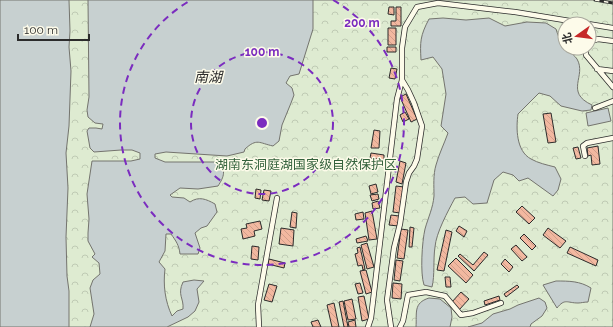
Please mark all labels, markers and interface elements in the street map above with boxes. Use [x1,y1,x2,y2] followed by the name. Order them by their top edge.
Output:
[18,16,89,42] scale bar
[344,16,380,30] text: 200 m
[557,16,597,56] north arrow
[24,23,58,37] text: 100 m
[560,31,575,45] text: 北
[245,45,279,59] text: 100 m
[194,69,224,85] water label: 南湖
[255,116,269,130] centre of rings
[215,157,397,172] park label: 湖南东洞庭湖国家级自然保护区

